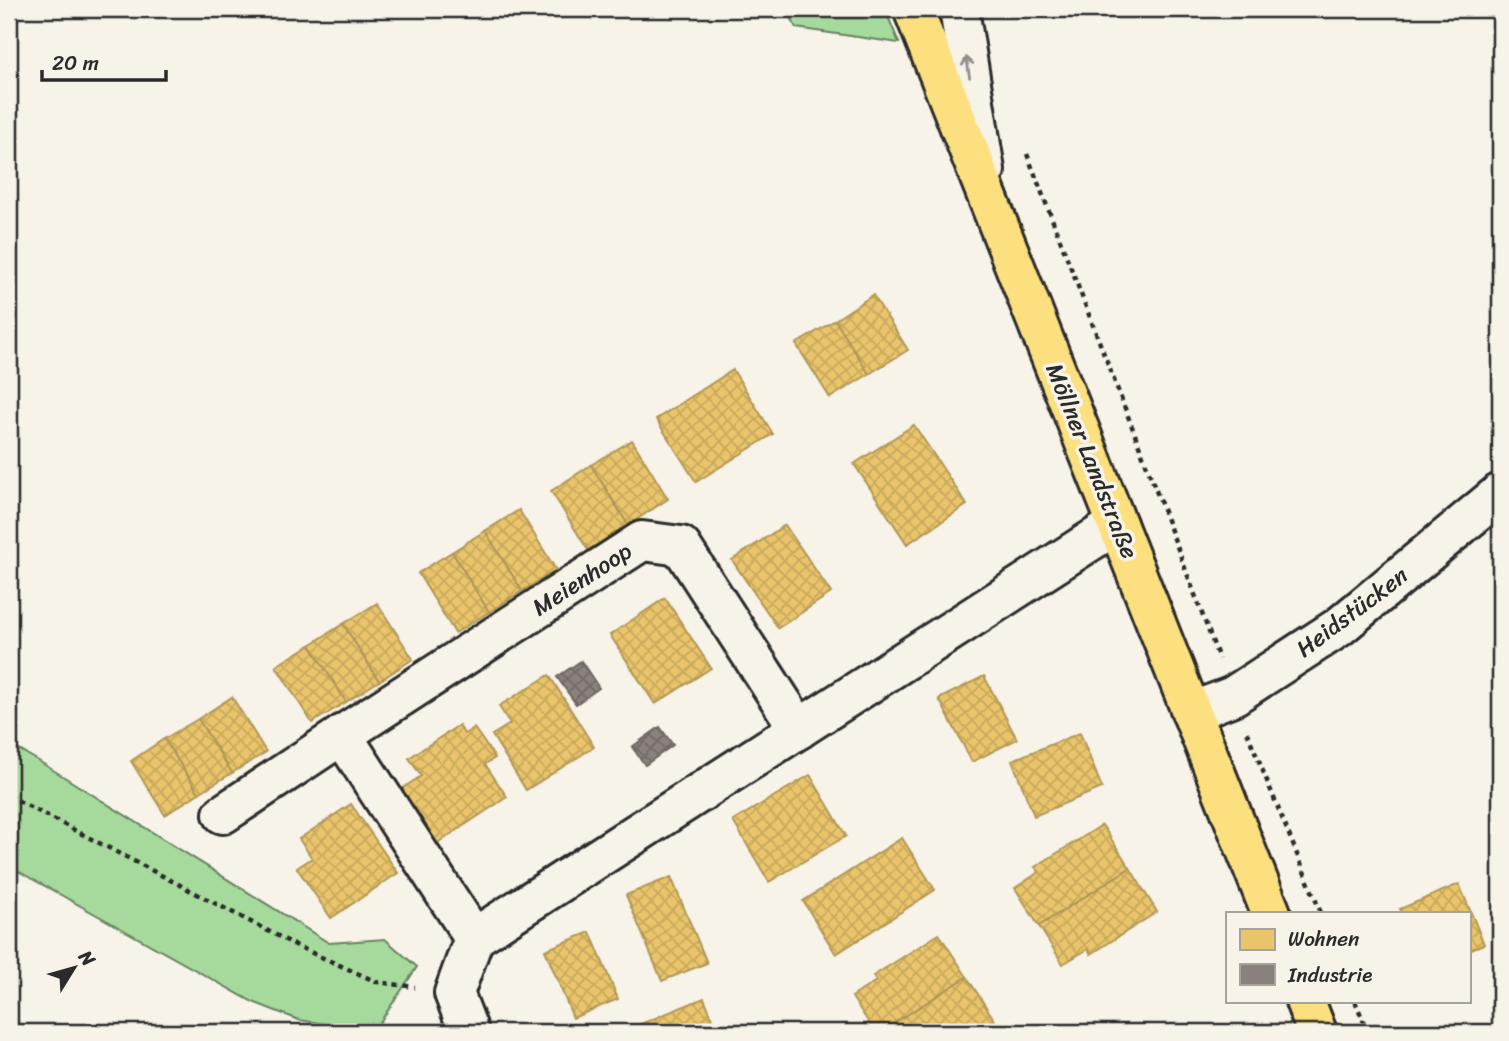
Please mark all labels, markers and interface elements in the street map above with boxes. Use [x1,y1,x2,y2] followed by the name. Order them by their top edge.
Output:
[42,38,166,82] scale bar
[52,44,99,82] text: 20 m
[961,56,974,79] one-way arrow
[1034,357,1150,565] street label: Möllner Landstraße
[523,531,641,627] street label: Meienhoop
[1287,555,1417,669] street label: Heidstücken
[1226,912,1470,1002] legend
[1288,920,1359,958] text: Wohnen
[38,932,108,1002] north arrow
[69,942,105,974] text: N
[1287,956,1372,994] text: Industrie

